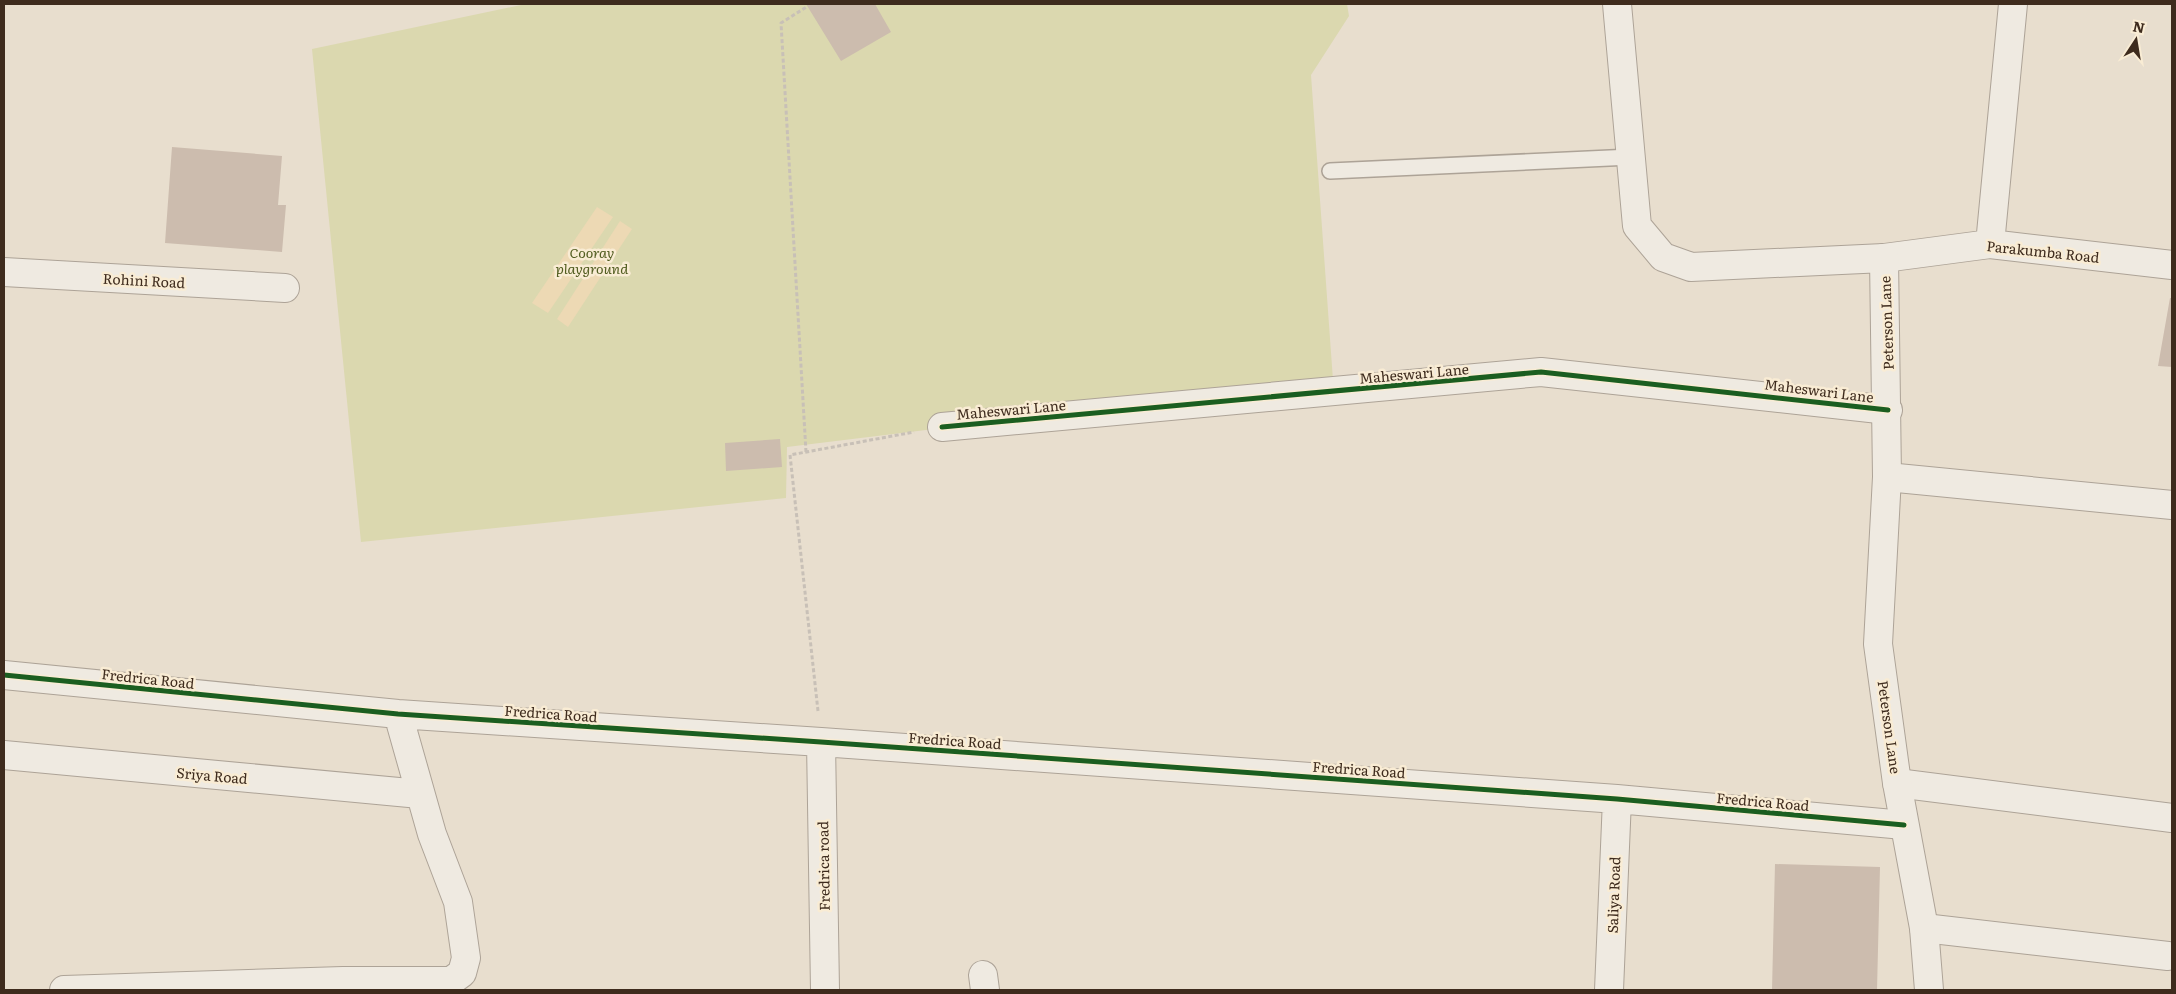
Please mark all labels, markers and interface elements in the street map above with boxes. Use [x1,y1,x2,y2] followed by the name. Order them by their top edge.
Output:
[2111,15,2161,65] north arrow
[2131,15,2147,37] text: N
[1986,235,2101,267] street label: Parakumba Road
[556,242,628,278] park label: Cooray playground
[102,268,186,292] street label: Rohini Road
[1874,276,1898,370] street label: Peterson Lane
[1358,358,1470,388] street label: Maheswari Lane
[1763,373,1875,407] street label: Maheswari Lane
[955,394,1067,424] street label: Maheswari Lane
[101,663,196,693] street label: Fredrica Road
[1874,679,1906,775] street label: Peterson Lane
[504,700,599,726] street label: Fredrica Road
[908,727,1003,753] street label: Fredrica Road
[1312,756,1407,782] street label: Fredrica Road
[176,762,249,788] street label: Sriya Road
[1716,787,1811,815] street label: Fredrica Road
[812,820,834,911] street label: Fredrica road
[1602,856,1624,934] street label: Saliya Road

